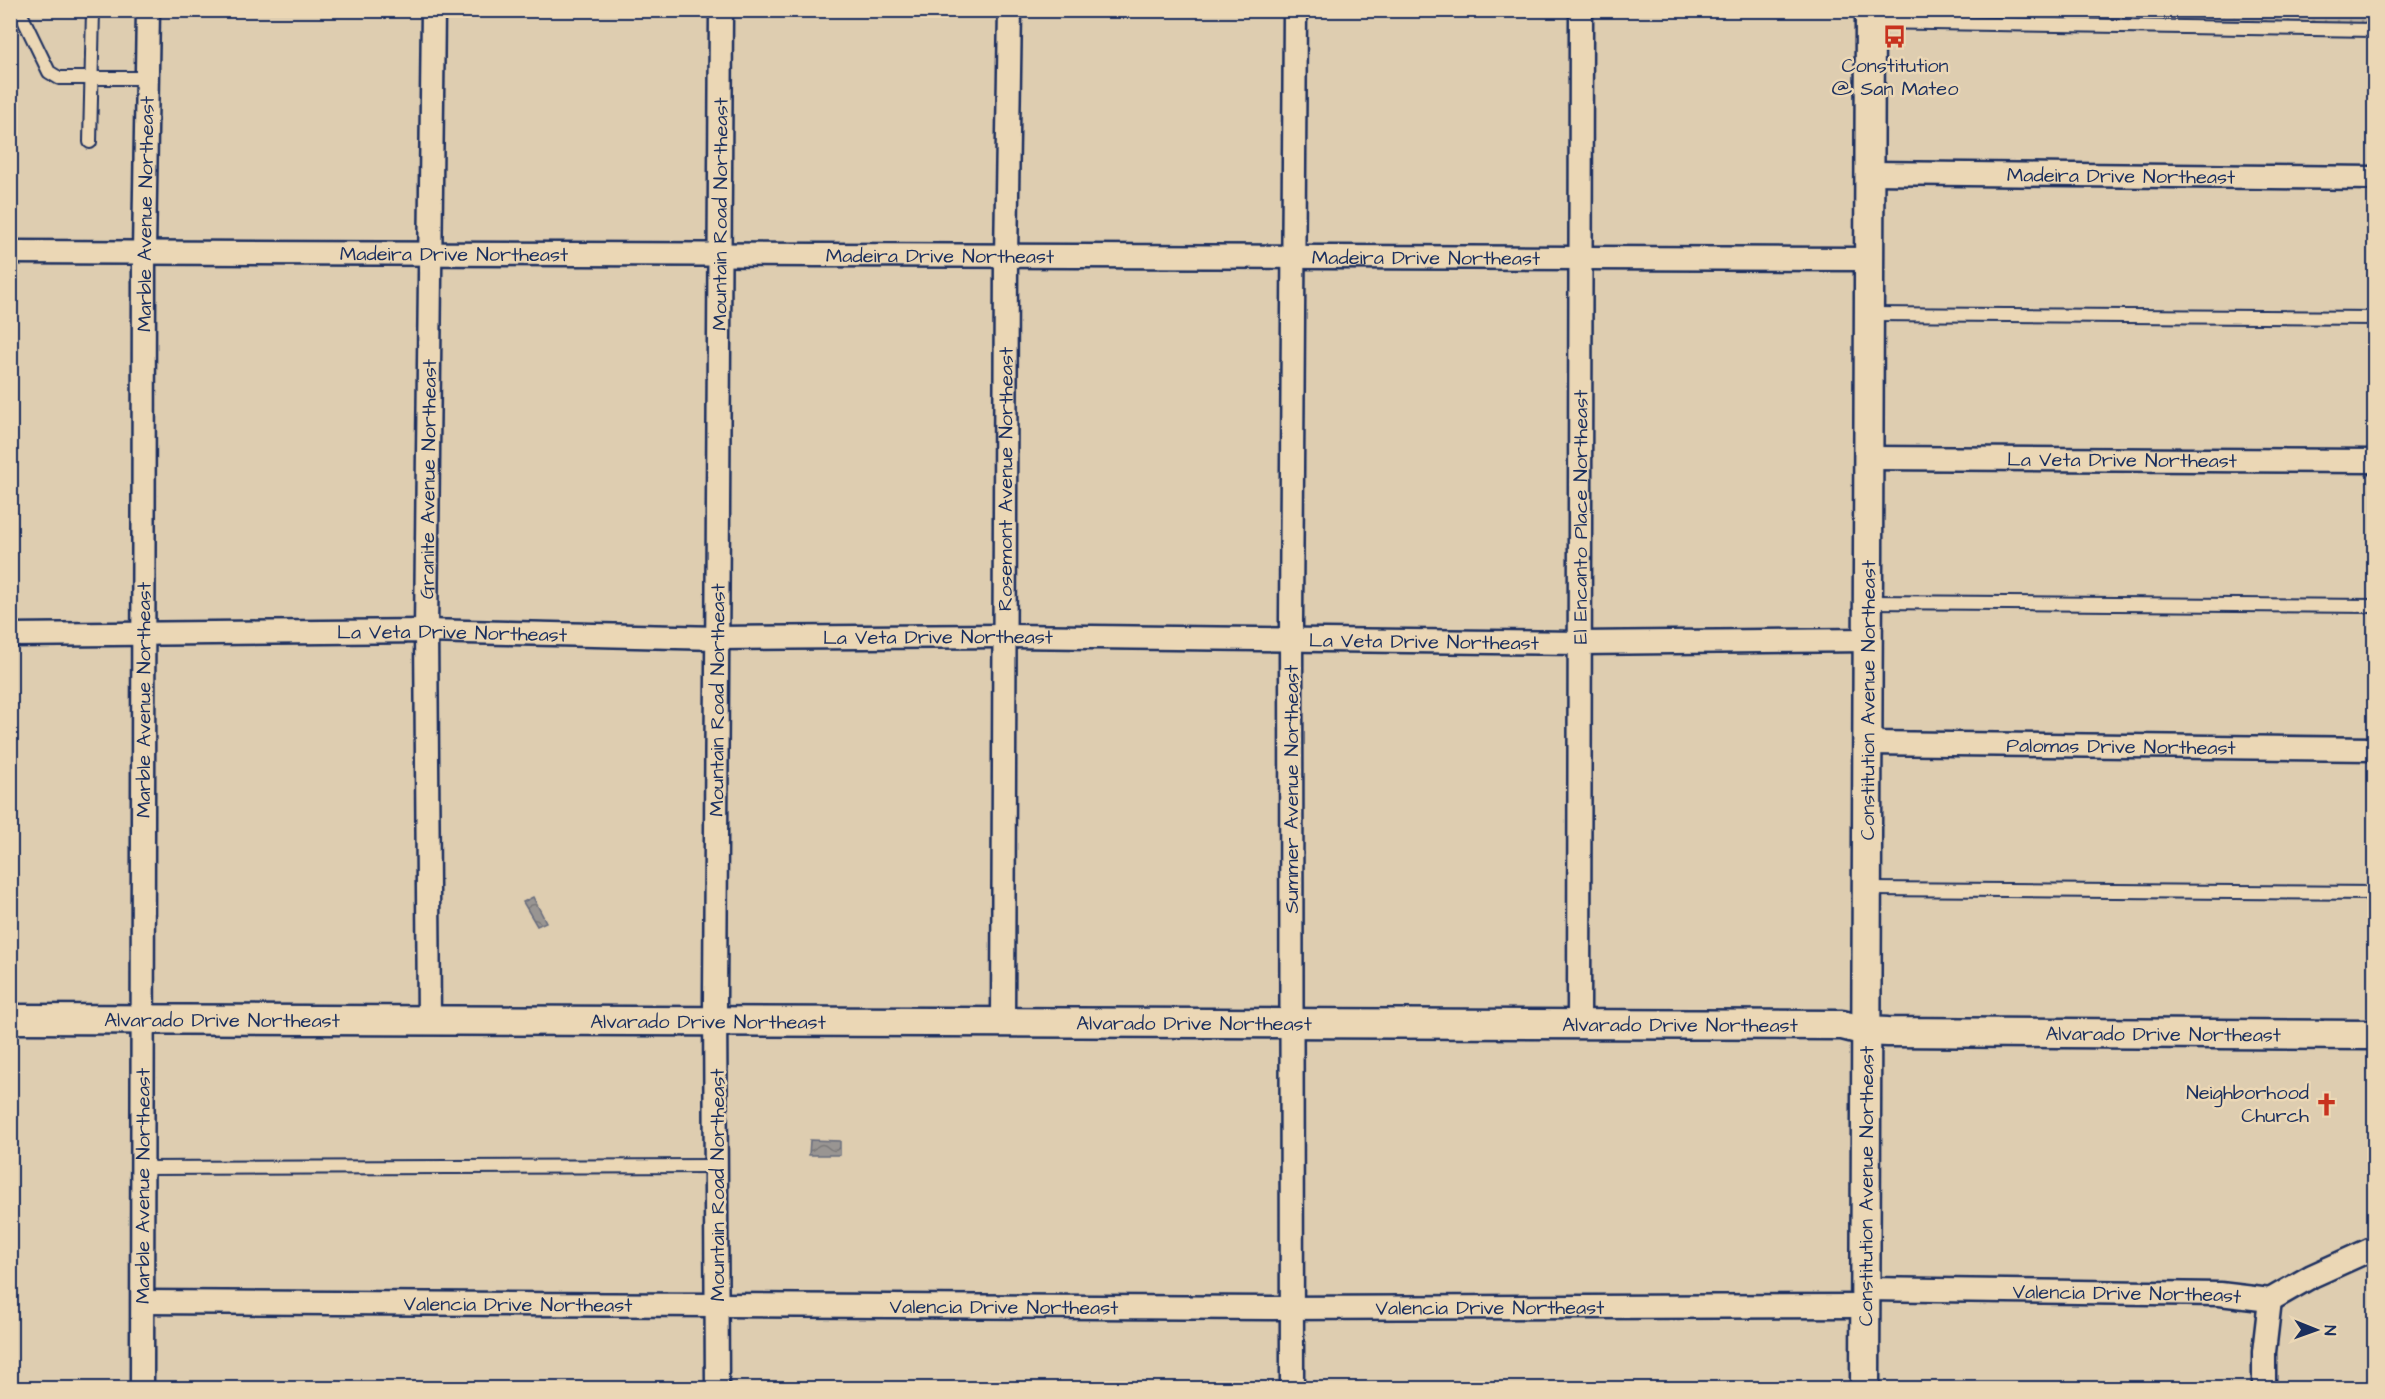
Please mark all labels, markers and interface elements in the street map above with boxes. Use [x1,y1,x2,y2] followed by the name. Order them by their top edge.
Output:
[1882,24,1908,50] bus stop icon: Constitution @ San Mateo
[1832,52,1958,103] place label: Constitution @ San Mateo
[131,96,162,332] street label: Marble Avenue Northeast
[706,97,735,331] street label: Mountain Road Northeast
[2007,161,2235,192] street label: Madeira Drive Northeast
[340,240,568,269] street label: Madeira Drive Northeast
[826,242,1054,271] street label: Madeira Drive Northeast
[1312,244,1540,273] street label: Madeira Drive Northeast
[992,347,1021,611] street label: Rosemont Avenue Northeast
[413,359,444,599] street label: Granite Avenue Northeast
[1567,390,1595,644] street label: El Encanto Place Northeast
[2007,446,2237,475] street label: La Veta Drive Northeast
[1854,560,1883,840] street label: Constitution Avenue Northeast
[130,582,158,818] street label: Marble Avenue Northeast
[703,583,733,817] street label: Mountain Road Northeast
[337,618,567,649] street label: La Veta Drive Northeast
[823,623,1053,652] street label: La Veta Drive Northeast
[1309,627,1539,657] street label: La Veta Drive Northeast
[1278,665,1306,913] street label: Summer Avenue Northeast
[2006,732,2236,762] street label: Palomas Drive Northeast
[104,1006,340,1035] street label: Alvarado Drive Northeast
[590,1008,826,1037] street label: Alvarado Drive Northeast
[1076,1009,1312,1038] street label: Alvarado Drive Northeast
[1562,1011,1798,1040] street label: Alvarado Drive Northeast
[2045,1020,2281,1049] street label: Alvarado Drive Northeast
[1852,1046,1881,1326] street label: Constitution Avenue Northeast
[129,1068,158,1304] street label: Marble Avenue Northeast
[704,1068,732,1302] street label: Mountain Road Northeast
[2186,1079,2309,1130] place label: Neighborhood Church
[2314,1091,2340,1117] church icon: Neighborhood Church
[2012,1278,2243,1311] street label: Valencia Drive Northeast
[403,1290,632,1320] street label: Valencia Drive Northeast
[889,1293,1118,1322] street label: Valencia Drive Northeast
[1376,1294,1604,1323] street label: Valencia Drive Northeast
[2286,1300,2346,1360] north arrow
[2319,1325,2341,1335] text: N

